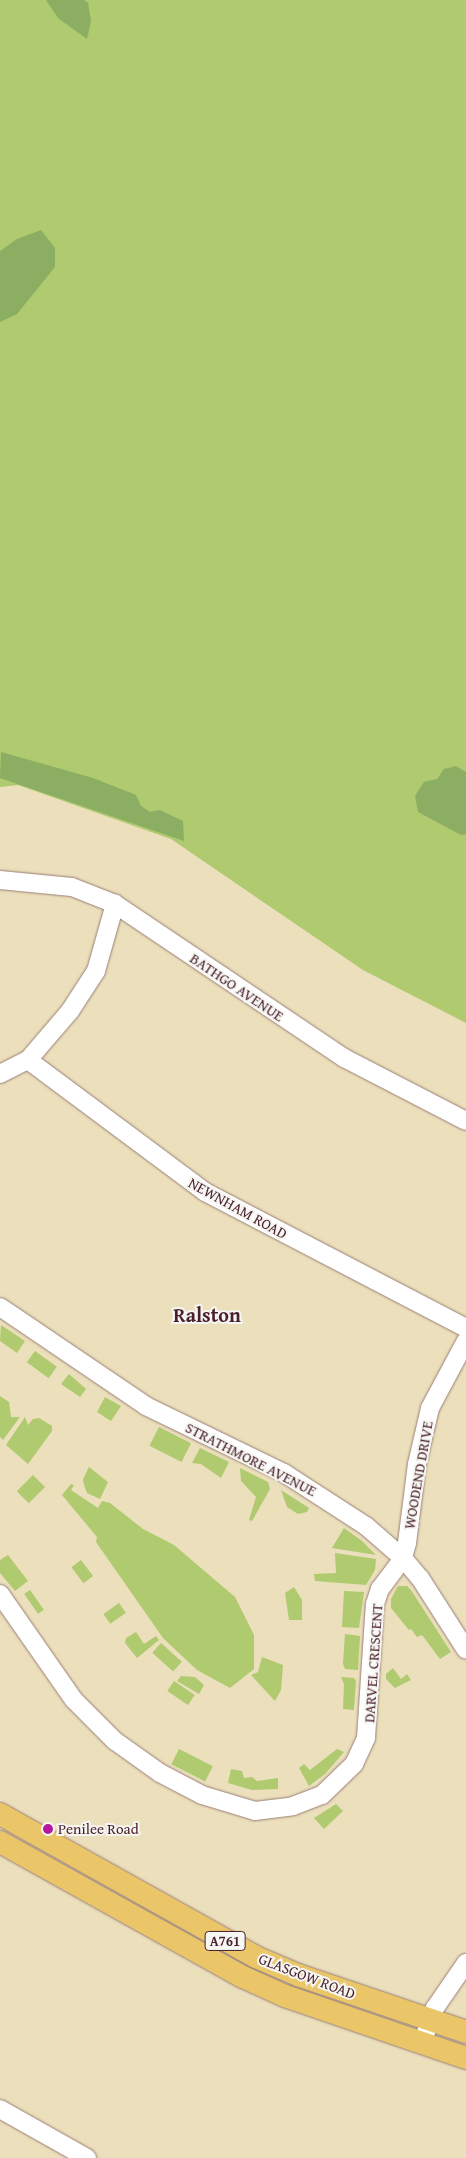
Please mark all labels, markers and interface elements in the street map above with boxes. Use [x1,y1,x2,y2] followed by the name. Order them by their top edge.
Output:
[187,949,287,1025] street label: BATHGO AVENUE
[185,1173,291,1243] street label: NEWNHAM ROAD
[173,1302,241,1326] district label: Ralston
[182,1418,320,1500] street label: STRATHMORE AVENUE
[400,1420,436,1530] street label: WOODEND DRIVE
[360,1603,386,1723] street label: DARVEL CRESCENT
[58,1820,139,1838] place label: Penilee Road
[42,1823,54,1835] marker: Penilee Road
[204,1930,246,1952] road number: A761
[256,1949,358,2003] street label: GLASGOW ROAD

